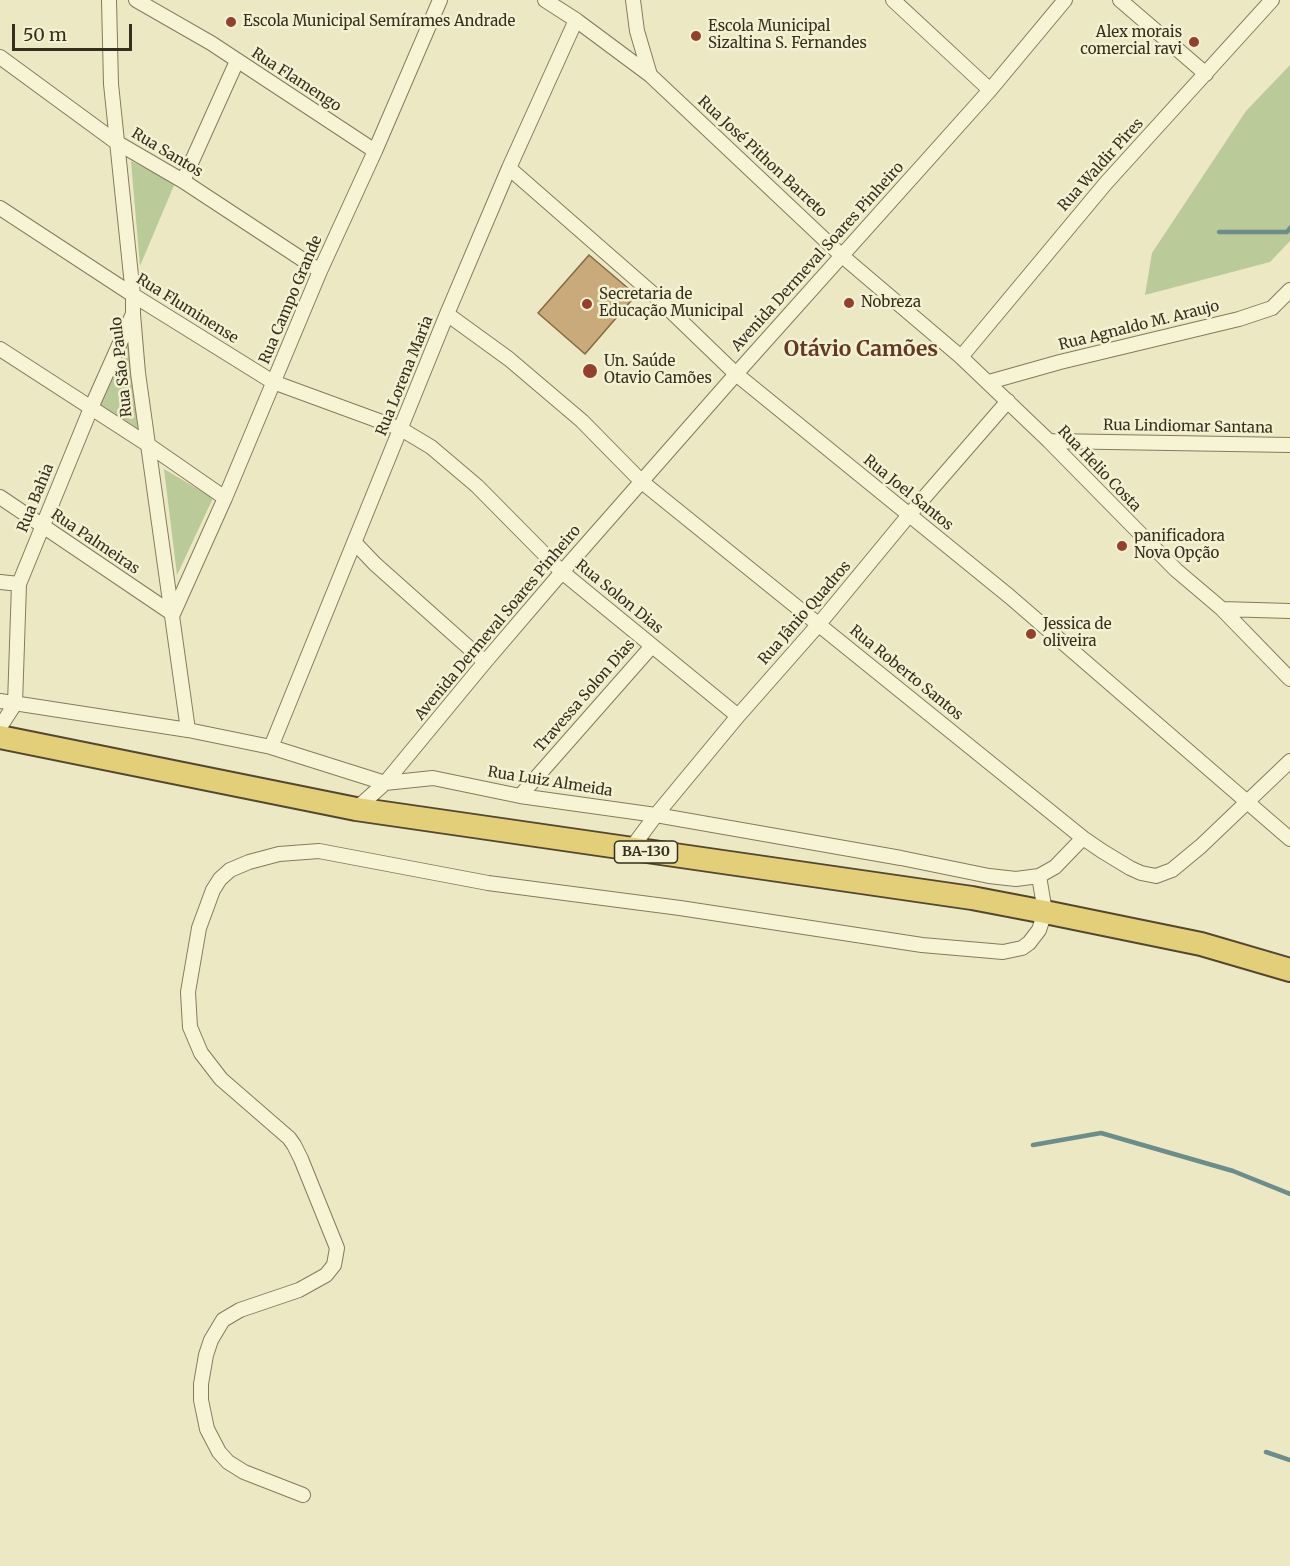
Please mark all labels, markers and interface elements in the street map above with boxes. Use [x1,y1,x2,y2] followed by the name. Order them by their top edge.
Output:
[15,12,135,50] scale bar
[243,13,515,31] place label: Escola Municipal Semírames Andrade
[224,15,238,29] marker: Escola Municipal Semírames Andrade
[708,18,867,53] place label: Escola Municipal Sizaltina S. Fernandes
[23,23,67,46] text: 50 m
[1080,24,1182,59] place label: Alex morais comercial ravi
[689,29,703,43] marker: Escola Municipal Sizaltina S. Fernandes
[1187,35,1201,49] marker: Alex morais comercial ravi
[248,44,344,116] street label: Rua Flamengo
[694,92,830,222] street label: Rua José Pithon Barreto
[1055,115,1147,215] street label: Rua Waldir Pires
[128,125,206,181] street label: Rua Santos
[728,159,908,355] street label: Avenida Dermeval Soares Pinheiro
[256,233,326,367] street label: Rua Campo Grande
[133,270,241,348] street label: Rua Fluminense
[599,286,743,321] place label: Secretaria de Educação Municipal
[861,294,921,312] place label: Nobreza
[842,296,856,310] marker: Nobreza
[580,297,594,311] marker: Secretaria de Educação Municipal
[1057,297,1221,355] street label: Rua Agnaldo M. Araujo
[373,313,437,439] street label: Rua Lorena Maria
[108,316,136,418] street label: Rua São Paulo
[784,337,938,363] district label: Otávio Camões
[604,353,712,388] place label: Un. Saúde Otavio Camões
[581,362,599,380] marker: Un. Saúde Otavio Camões
[1103,417,1273,437] street label: Rua Lindiomar Santana
[1054,422,1144,516] street label: Rua Helio Costa
[860,451,956,535] street label: Rua Joel Santos
[14,461,58,535] street label: Rua Bahia
[47,506,143,578] street label: Rua Palmeiras
[411,522,585,724] street label: Avenida Dermeval Soares Pinheiro
[1134,528,1225,563] place label: panificadora Nova Opção
[1115,539,1129,553] marker: panificadora Nova Opção
[572,556,666,638] street label: Rua Solon Dias
[755,557,855,669] street label: Rua Jânio Quadros
[1043,616,1112,651] place label: Jessica de oliveira
[846,622,966,724] street label: Rua Roberto Santos
[1024,627,1038,641] marker: Jessica de oliveira
[531,636,639,756] street label: Travessa Solon Dias
[486,763,614,801] street label: Rua Luiz Almeida
[614,841,678,863] road number: BA-130

